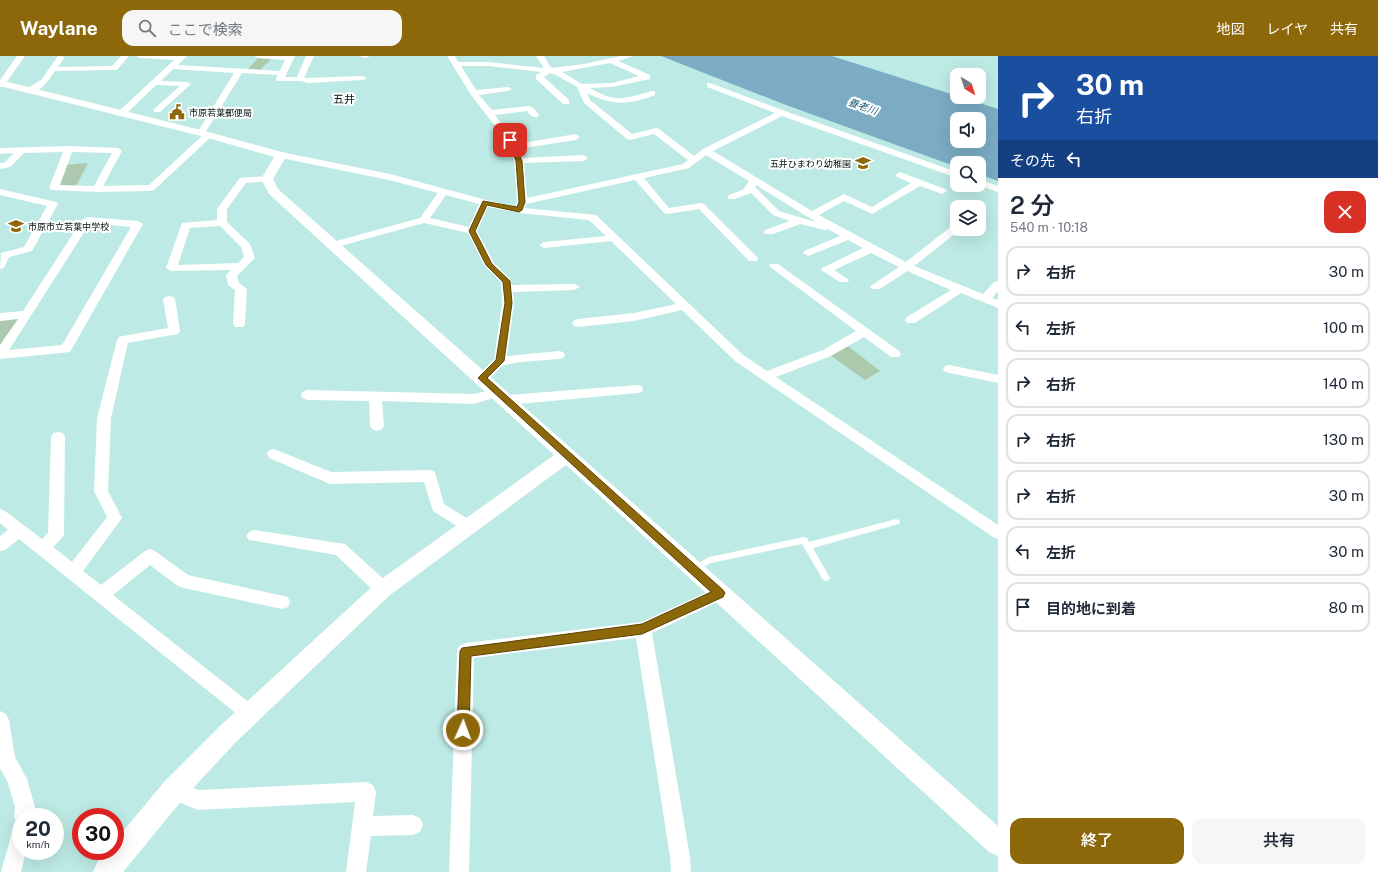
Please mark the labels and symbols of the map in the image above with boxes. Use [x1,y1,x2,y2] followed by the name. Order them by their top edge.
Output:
[950,68,986,104] north arrow
[333,93,355,105] district label: 五井
[847,95,880,117] water label: 養老川
[168,103,186,121] public building icon: 市原若葉郵便局
[189,107,252,118] place label: 市原若葉郵便局
[493,123,527,157] pin
[854,154,872,172] school or university icon: 五井ひまわり幼稚園
[770,158,851,169] place label: 五井ひまわり幼稚園
[7,217,25,235] school or university icon: 市原市立若葉中学校
[28,221,109,232] place label: 市原市立若葉中学校
[442,709,484,751] position arrow
[72,808,124,860] speed limit sign: 30

